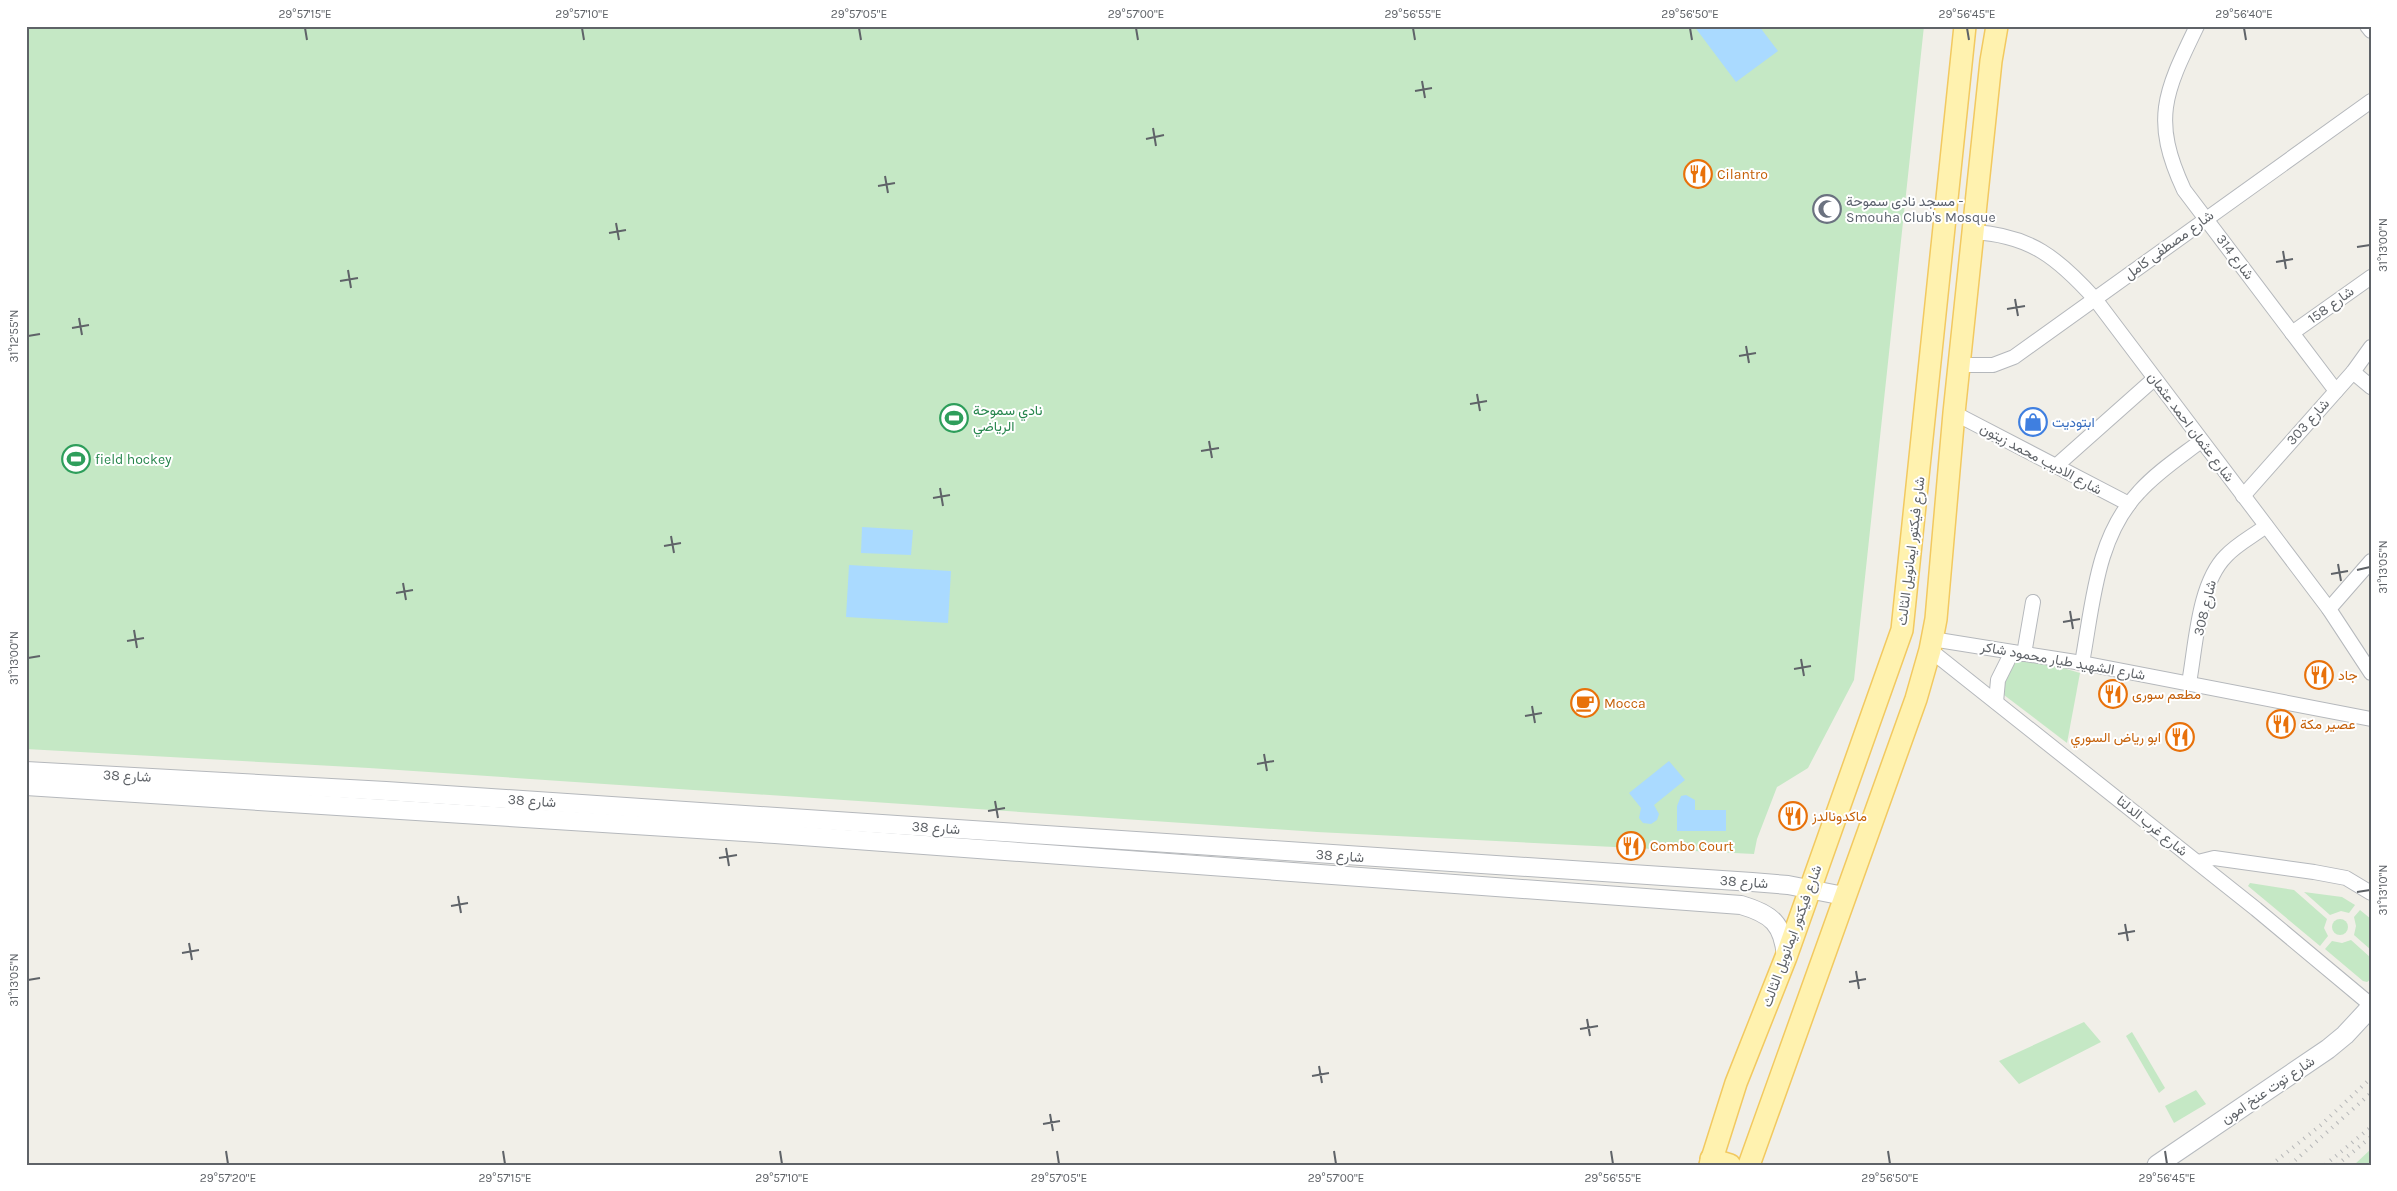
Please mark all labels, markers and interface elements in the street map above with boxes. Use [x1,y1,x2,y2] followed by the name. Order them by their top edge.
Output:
[278,7,332,21] text: 29°57'15"E
[555,7,609,21] text: 29°57'10"E
[831,7,887,21] text: 29°57'05"E
[1108,7,1164,21] text: 29°57'00"E
[1384,7,1442,21] text: 29°56'55"E
[1661,7,1719,21] text: 29°56'50"E
[1938,7,1996,21] text: 29°56'45"E
[2215,7,2273,21] text: 29°56'40"E
[1683,159,1713,189] restaurant icon: Cilantro
[1717,166,1768,183] place label: Cilantro
[1846,193,1996,226] place label: مسجد نادى سموحة - Smouha Club's Mosque
[1812,194,1842,224] mosque icon: مسجد نادى سموحة - Smouha Club's Mosque
[2121,207,2218,285] street label: شارع مصطفى كامل
[2376,218,2390,272] text: 31°13'00"N
[2211,231,2257,284] street label: شارع 314
[2305,283,2358,329] street label: شارع 158
[7,309,21,363] text: 31°12'55"N
[2143,369,2238,487] street label: شارع عثمان احمد عثمان
[2283,395,2335,450] street label: شارع 303
[973,402,1043,438] place label: نادي سموحة الرياضي
[939,403,969,433] sports icon: نادي سموحة الرياضي
[2018,407,2048,437] shop icon: ابتوديت
[2052,414,2095,431] place label: ابتوديت
[1976,420,2105,500] street label: شارع الاديب محمد زيتون
[61,444,91,474] sports icon: field hockey
[95,451,172,468] place label: field hockey
[1893,476,1931,627] street label: شارع فيكتور ايمانويل الثالث
[2376,540,2390,594] text: 31°13'05"N
[2190,578,2222,638] street label: شارع 308
[7,631,21,685] text: 31°13'00"N
[1978,638,2147,686] street label: شارع الشهيد طيار محمود شاكر
[2304,660,2334,690] restaurant icon: جاد
[2338,667,2358,684] place label: جاد
[2098,679,2128,709] restaurant icon: مطعم سورى
[2132,686,2201,703] place label: مطعم سورى
[1570,688,1600,718] cafe icon: Mocca
[1604,695,1646,712] place label: Mocca
[2266,709,2296,739] restaurant icon: عصير مكة
[2300,716,2356,733] place label: عصير مكة
[2165,722,2195,752] restaurant icon: ابو رياض السوري
[2070,729,2161,749] place label: ابو رياض السوري
[102,766,152,788] street label: شارع 38
[507,791,557,813] street label: شارع 38
[2112,792,2191,861] street label: شارع غرب الدلتا
[1778,801,1808,831] restaurant icon: ماكدونالدز
[1811,808,1867,825] place label: ماكدونالدز
[911,818,961,840] street label: شارع 38
[1616,831,1646,861] restaurant icon: Combo Court
[1650,838,1734,855] place label: Combo Court
[1315,846,1365,868] street label: شارع 38
[1758,863,1827,1010] street label: شارع فيكتور ايمانويل الثالث
[2376,865,2390,915] text: 31°13'10"N
[1719,872,1769,894] street label: شارع 38
[7,953,21,1007] text: 31°13'05"N
[2218,1052,2319,1129] street label: شارع توت عنخ امون
[200,1171,256,1185] text: 29°57'20"E
[478,1171,532,1185] text: 29°57'15"E
[755,1171,809,1185] text: 29°57'10"E
[1031,1171,1087,1185] text: 29°57'05"E
[1308,1171,1364,1185] text: 29°57'00"E
[1584,1171,1642,1185] text: 29°56'55"E
[1861,1171,1919,1185] text: 29°56'50"E
[2138,1171,2196,1185] text: 29°56'45"E

